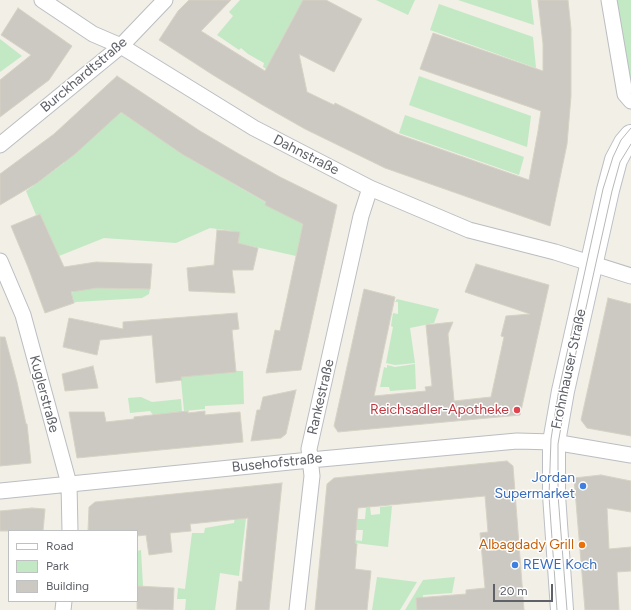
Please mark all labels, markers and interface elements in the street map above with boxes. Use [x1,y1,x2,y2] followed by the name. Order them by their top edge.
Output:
[37,34,131,116] street label: Burckhardtstraße
[270,131,342,179] street label: Dahnstraße
[548,307,590,431] street label: Frohnhauser Straße
[26,354,62,434] street label: Kuglerstraße
[304,357,338,437] street label: Rankestraße
[370,402,509,418] place label: Reichsadler-Apotheke
[512,405,522,415] marker: Reichsadler-Apotheke
[231,450,323,476] street label: Busehofstraße
[495,470,575,502] place label: Jordan Supermarket
[578,481,588,491] marker: Jordan Supermarket
[8,530,138,602] legend
[479,537,574,553] place label: Albagdady Grill
[46,539,74,553] text: Road
[577,540,587,550] marker: Albagdady Grill
[523,557,597,573] place label: REWE Koch
[46,559,69,573] text: Park
[510,560,520,570] marker: REWE Koch
[495,576,555,602] scale bar
[46,579,89,593] text: Building
[500,584,528,598] text: 20 m

